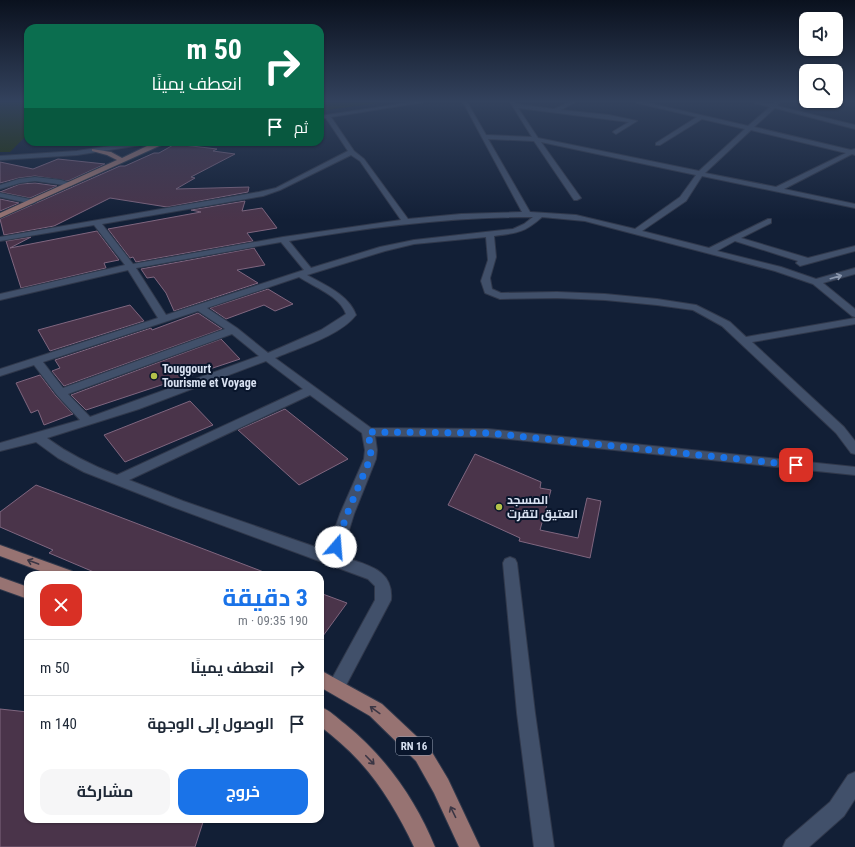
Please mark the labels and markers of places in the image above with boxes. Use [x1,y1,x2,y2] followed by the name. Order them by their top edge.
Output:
[162,362,257,390] place label: Touggourt Tourisme et Voyage
[149,371,159,381] marker: Touggourt Tourisme et Voyage
[779,448,813,482] pin
[507,493,578,522] place label: المسجد العتيق لتقرت
[494,502,504,512] marker: المسجد العتيق لتقرت

